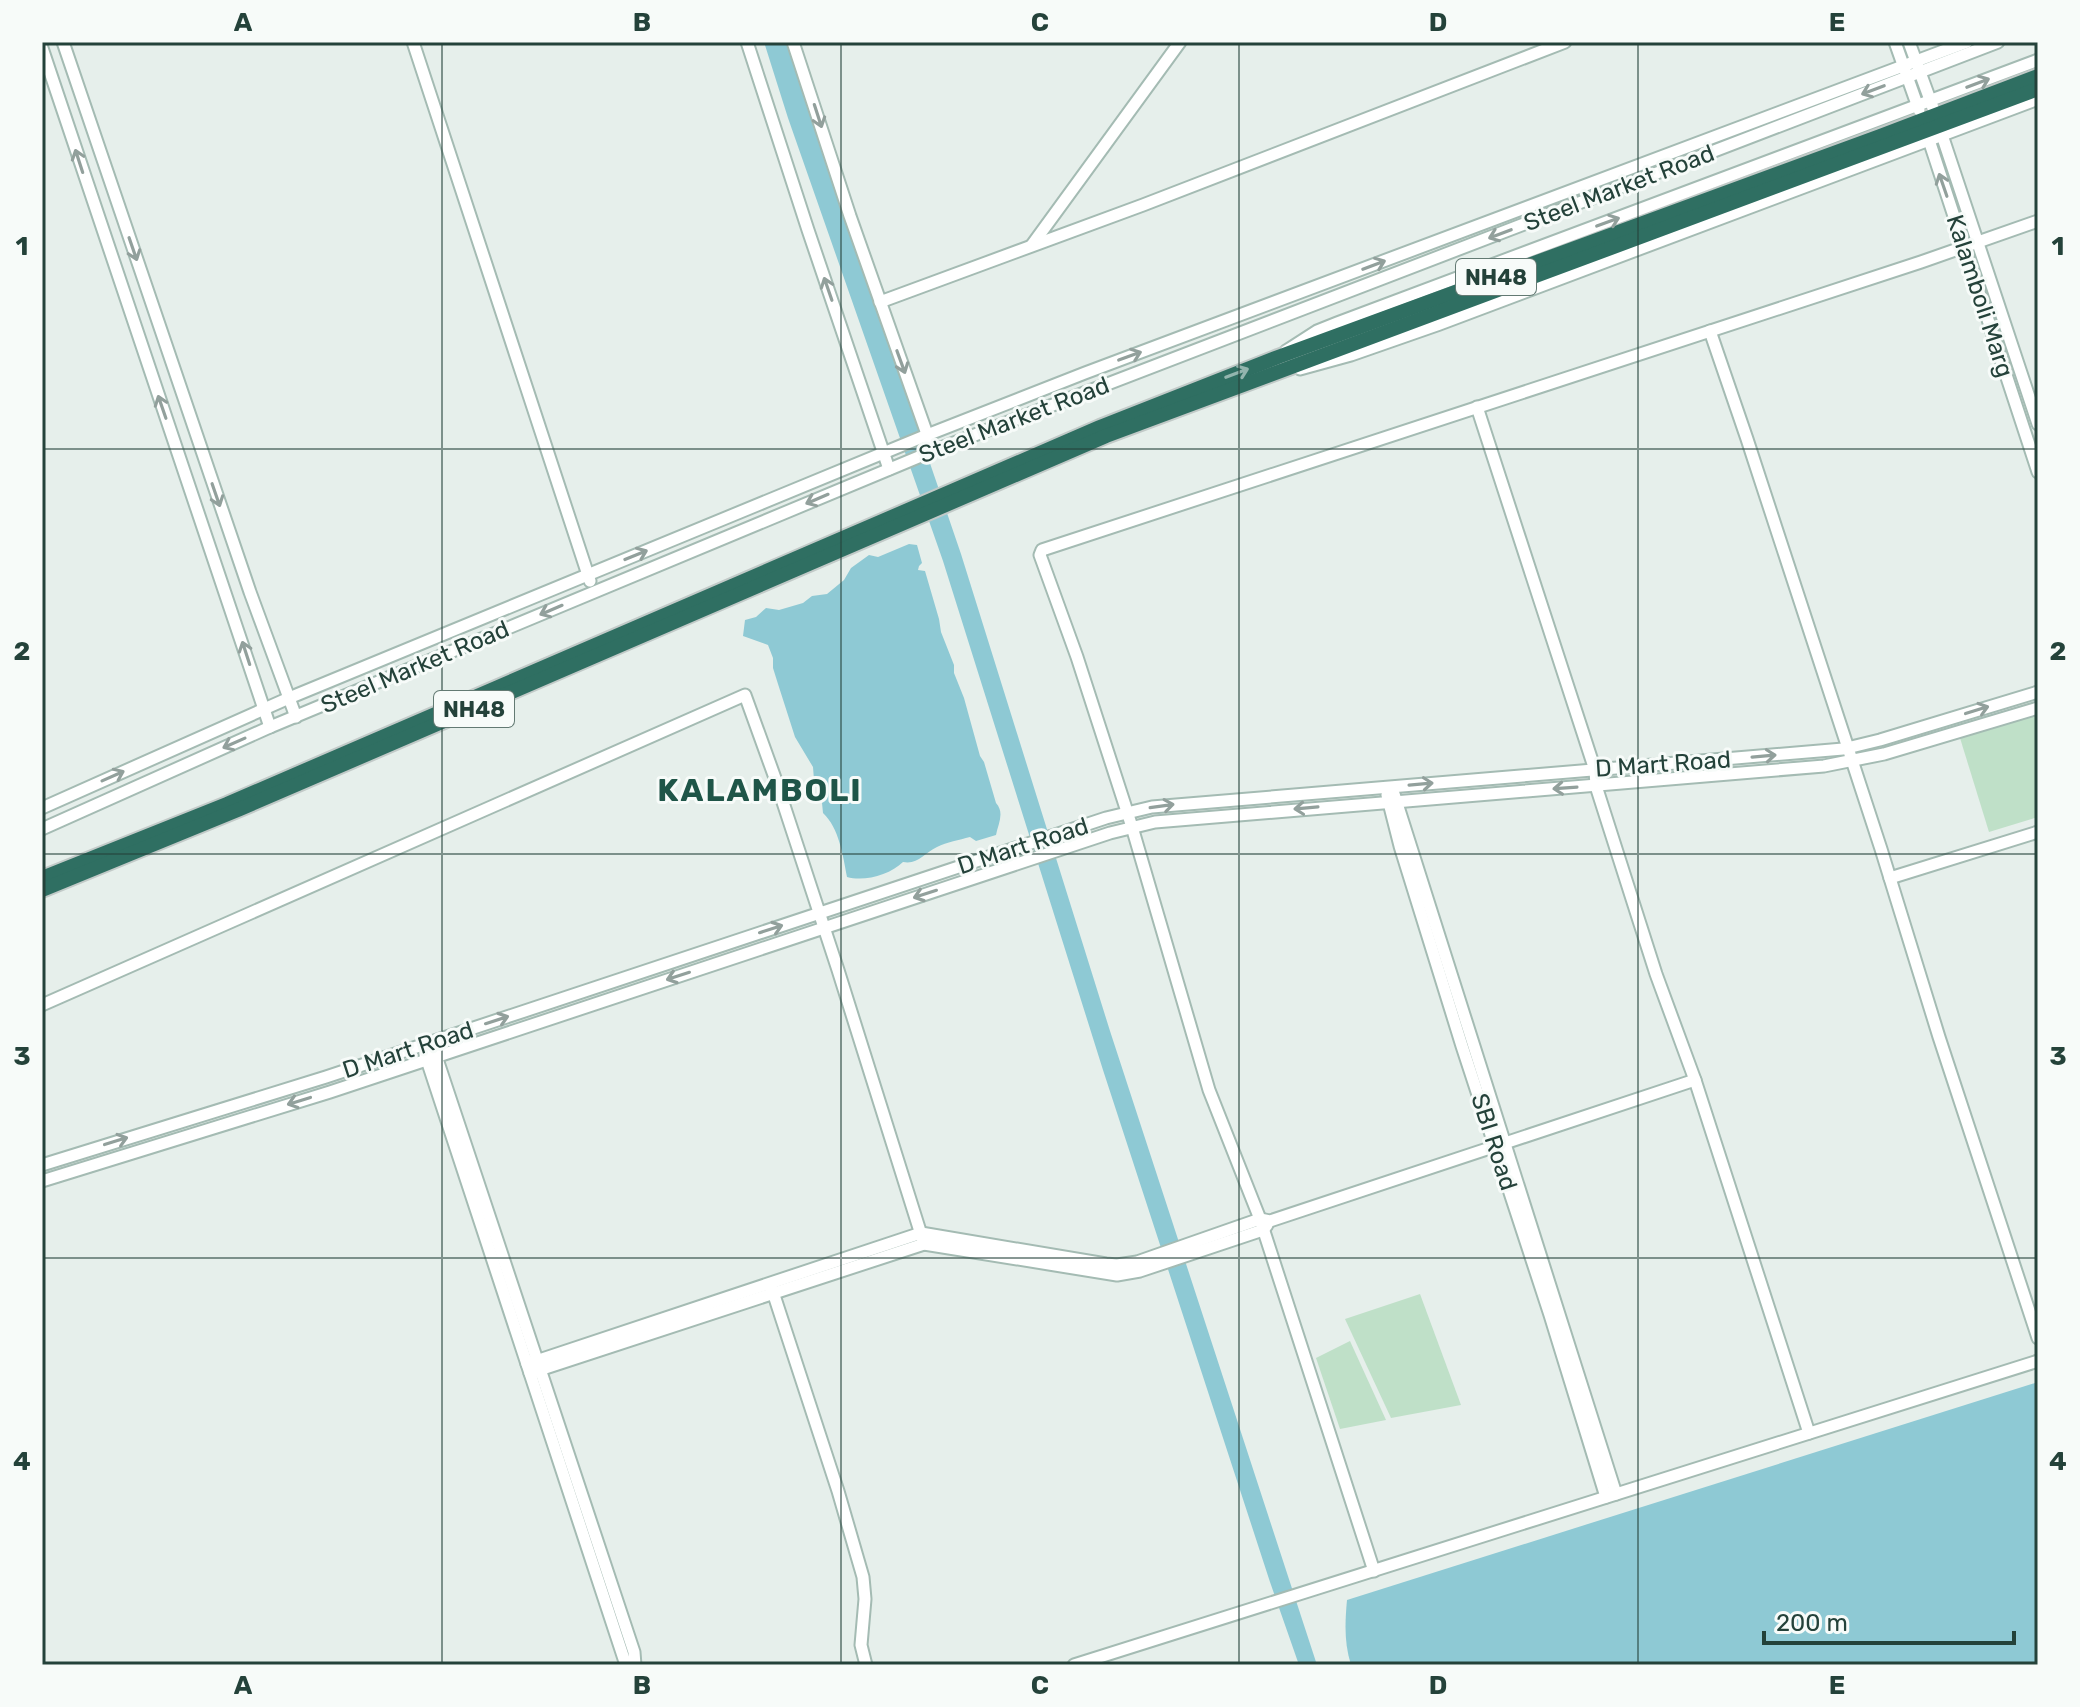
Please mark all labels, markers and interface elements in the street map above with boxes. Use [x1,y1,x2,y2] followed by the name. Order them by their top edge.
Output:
[234,7,253,38] text: A
[633,7,651,38] text: B
[1031,7,1049,38] text: C
[1429,7,1447,38] text: D
[1829,7,1845,38] text: E
[1965,75,1990,89] one-way arrow
[1861,84,1886,98] one-way arrow
[812,103,826,128] one-way arrow
[1520,139,1718,237] street label: Steel Market Road
[70,148,85,173] one-way arrow
[1935,173,1950,198] one-way arrow
[1941,211,2019,381] street label: Kalamboli Marg
[1595,214,1620,228] one-way arrow
[1488,228,1513,242] one-way arrow
[16,231,28,262] text: 1
[2052,231,2064,262] text: 1
[126,236,141,261] one-way arrow
[1361,257,1386,271] one-way arrow
[1456,259,1536,295] road number: NH48
[820,277,835,302] one-way arrow
[1118,348,1142,362] one-way arrow
[895,349,910,374] one-way arrow
[1224,365,1249,379] one-way arrow
[915,371,1113,469] street label: Steel Market Road
[154,395,169,420] one-way arrow
[210,482,225,507] one-way arrow
[805,493,830,508] one-way arrow
[623,546,648,561] one-way arrow
[539,604,564,619] one-way arrow
[317,615,513,719] street label: Steel Market Road
[14,636,30,667] text: 2
[2050,636,2066,667] text: 2
[238,641,252,666] one-way arrow
[434,691,514,727] road number: NH48
[1964,702,1989,717] one-way arrow
[222,737,247,752] one-way arrow
[1594,745,1732,783] street label: D Mart Road
[1750,748,1777,763] one-way arrow
[101,768,125,783] one-way arrow
[657,771,863,809] district label: KALAMBOLI
[1407,776,1434,791] one-way arrow
[1552,781,1579,796] one-way arrow
[1149,798,1174,813] one-way arrow
[1293,801,1320,816] one-way arrow
[954,812,1092,880] street label: D Mart Road
[913,888,938,902] one-way arrow
[758,921,783,936] one-way arrow
[666,970,691,985] one-way arrow
[485,1012,510,1027] one-way arrow
[339,1016,477,1084] street label: D Mart Road
[13,1041,31,1072] text: 3
[2049,1041,2067,1072] text: 3
[1465,1090,1523,1194] street label: SBI Road
[286,1094,312,1109] one-way arrow
[103,1133,129,1148] one-way arrow
[13,1446,31,1477] text: 4
[2049,1446,2067,1477] text: 4
[1764,1595,2014,1645] scale bar
[1776,1609,1848,1637] text: 200 m
[234,1670,253,1701] text: A
[633,1670,651,1701] text: B
[1031,1670,1049,1701] text: C
[1429,1670,1447,1701] text: D
[1829,1670,1845,1701] text: E

